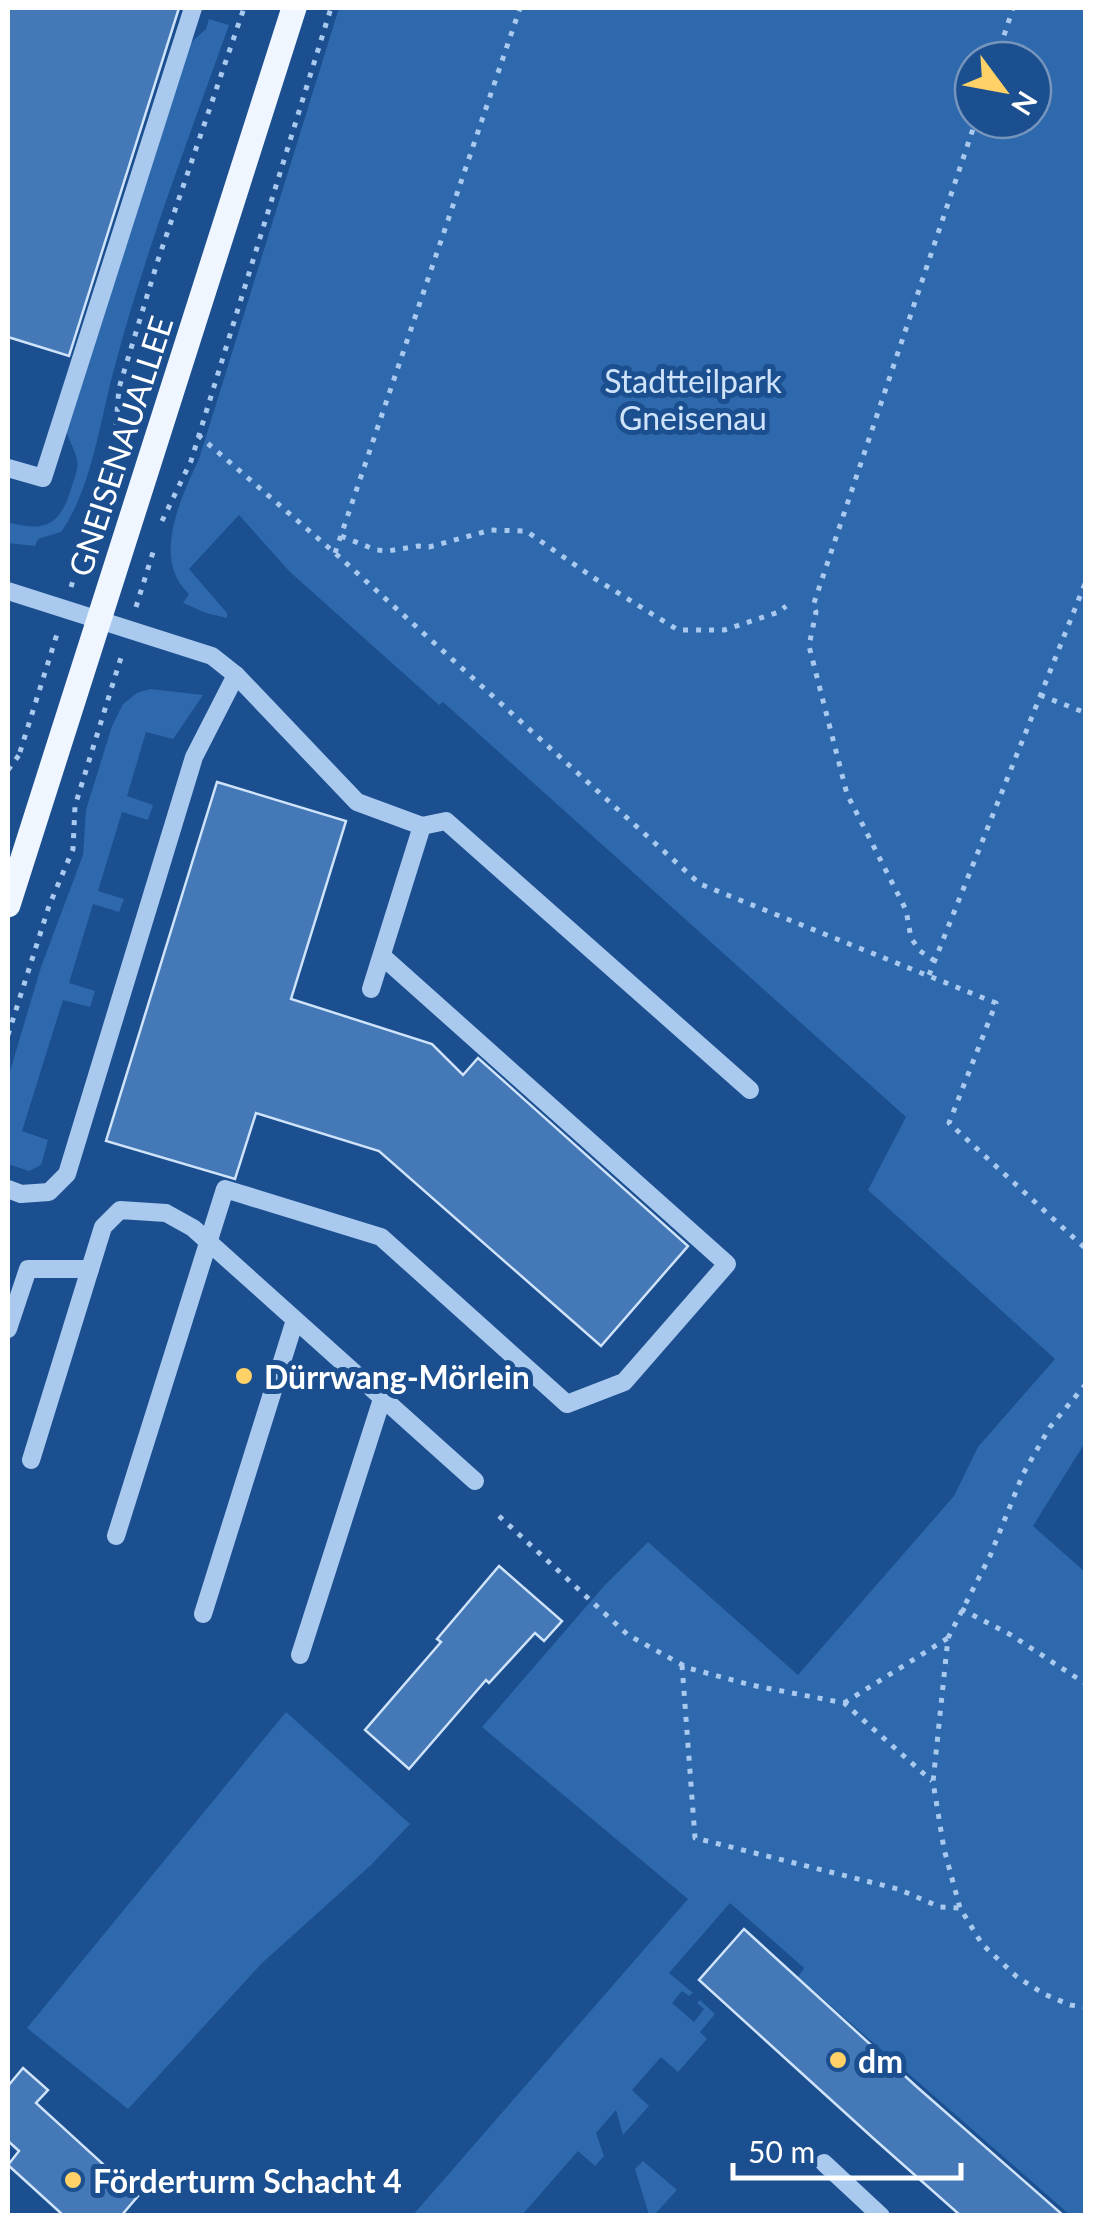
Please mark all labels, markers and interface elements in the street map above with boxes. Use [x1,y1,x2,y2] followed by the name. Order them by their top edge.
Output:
[953,40,1053,140] north arrow
[1005,86,1045,122] text: N
[60,311,180,581] street label: GNEISENAUALLEE
[604,361,783,437] park label: Stadtteilpark Gneisenau
[264,1357,530,1396] place label: Dürrwang-Mörlein
[233,1365,255,1387] marker: Dürrwang-Mörlein
[858,2041,903,2080] place label: dm
[827,2049,849,2071] marker: dm
[733,2118,960,2180] scale bar
[748,2133,815,2169] text: 50 m
[93,2161,402,2200] place label: Förderturm Schacht 4
[62,2169,84,2191] marker: Förderturm Schacht 4

